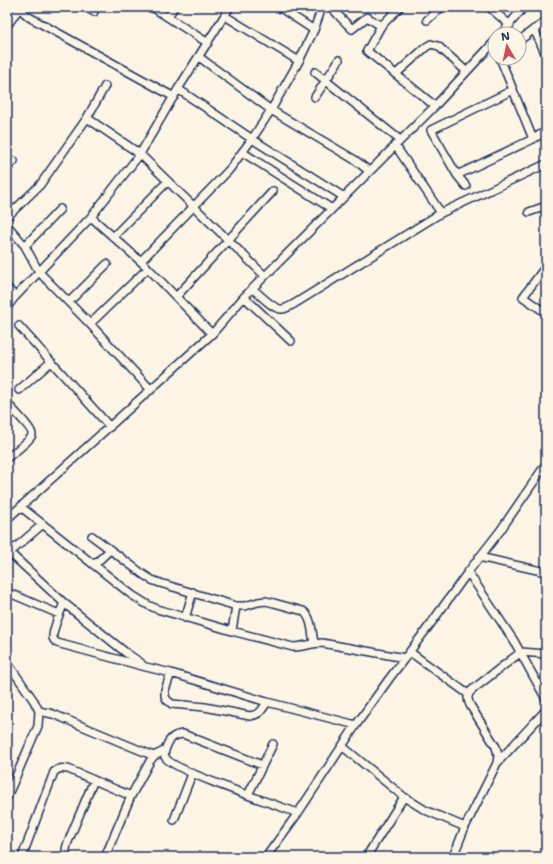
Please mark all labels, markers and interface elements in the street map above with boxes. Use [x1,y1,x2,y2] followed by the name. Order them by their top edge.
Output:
[487,26,527,66] north arrow
[500,28,511,45] text: N

